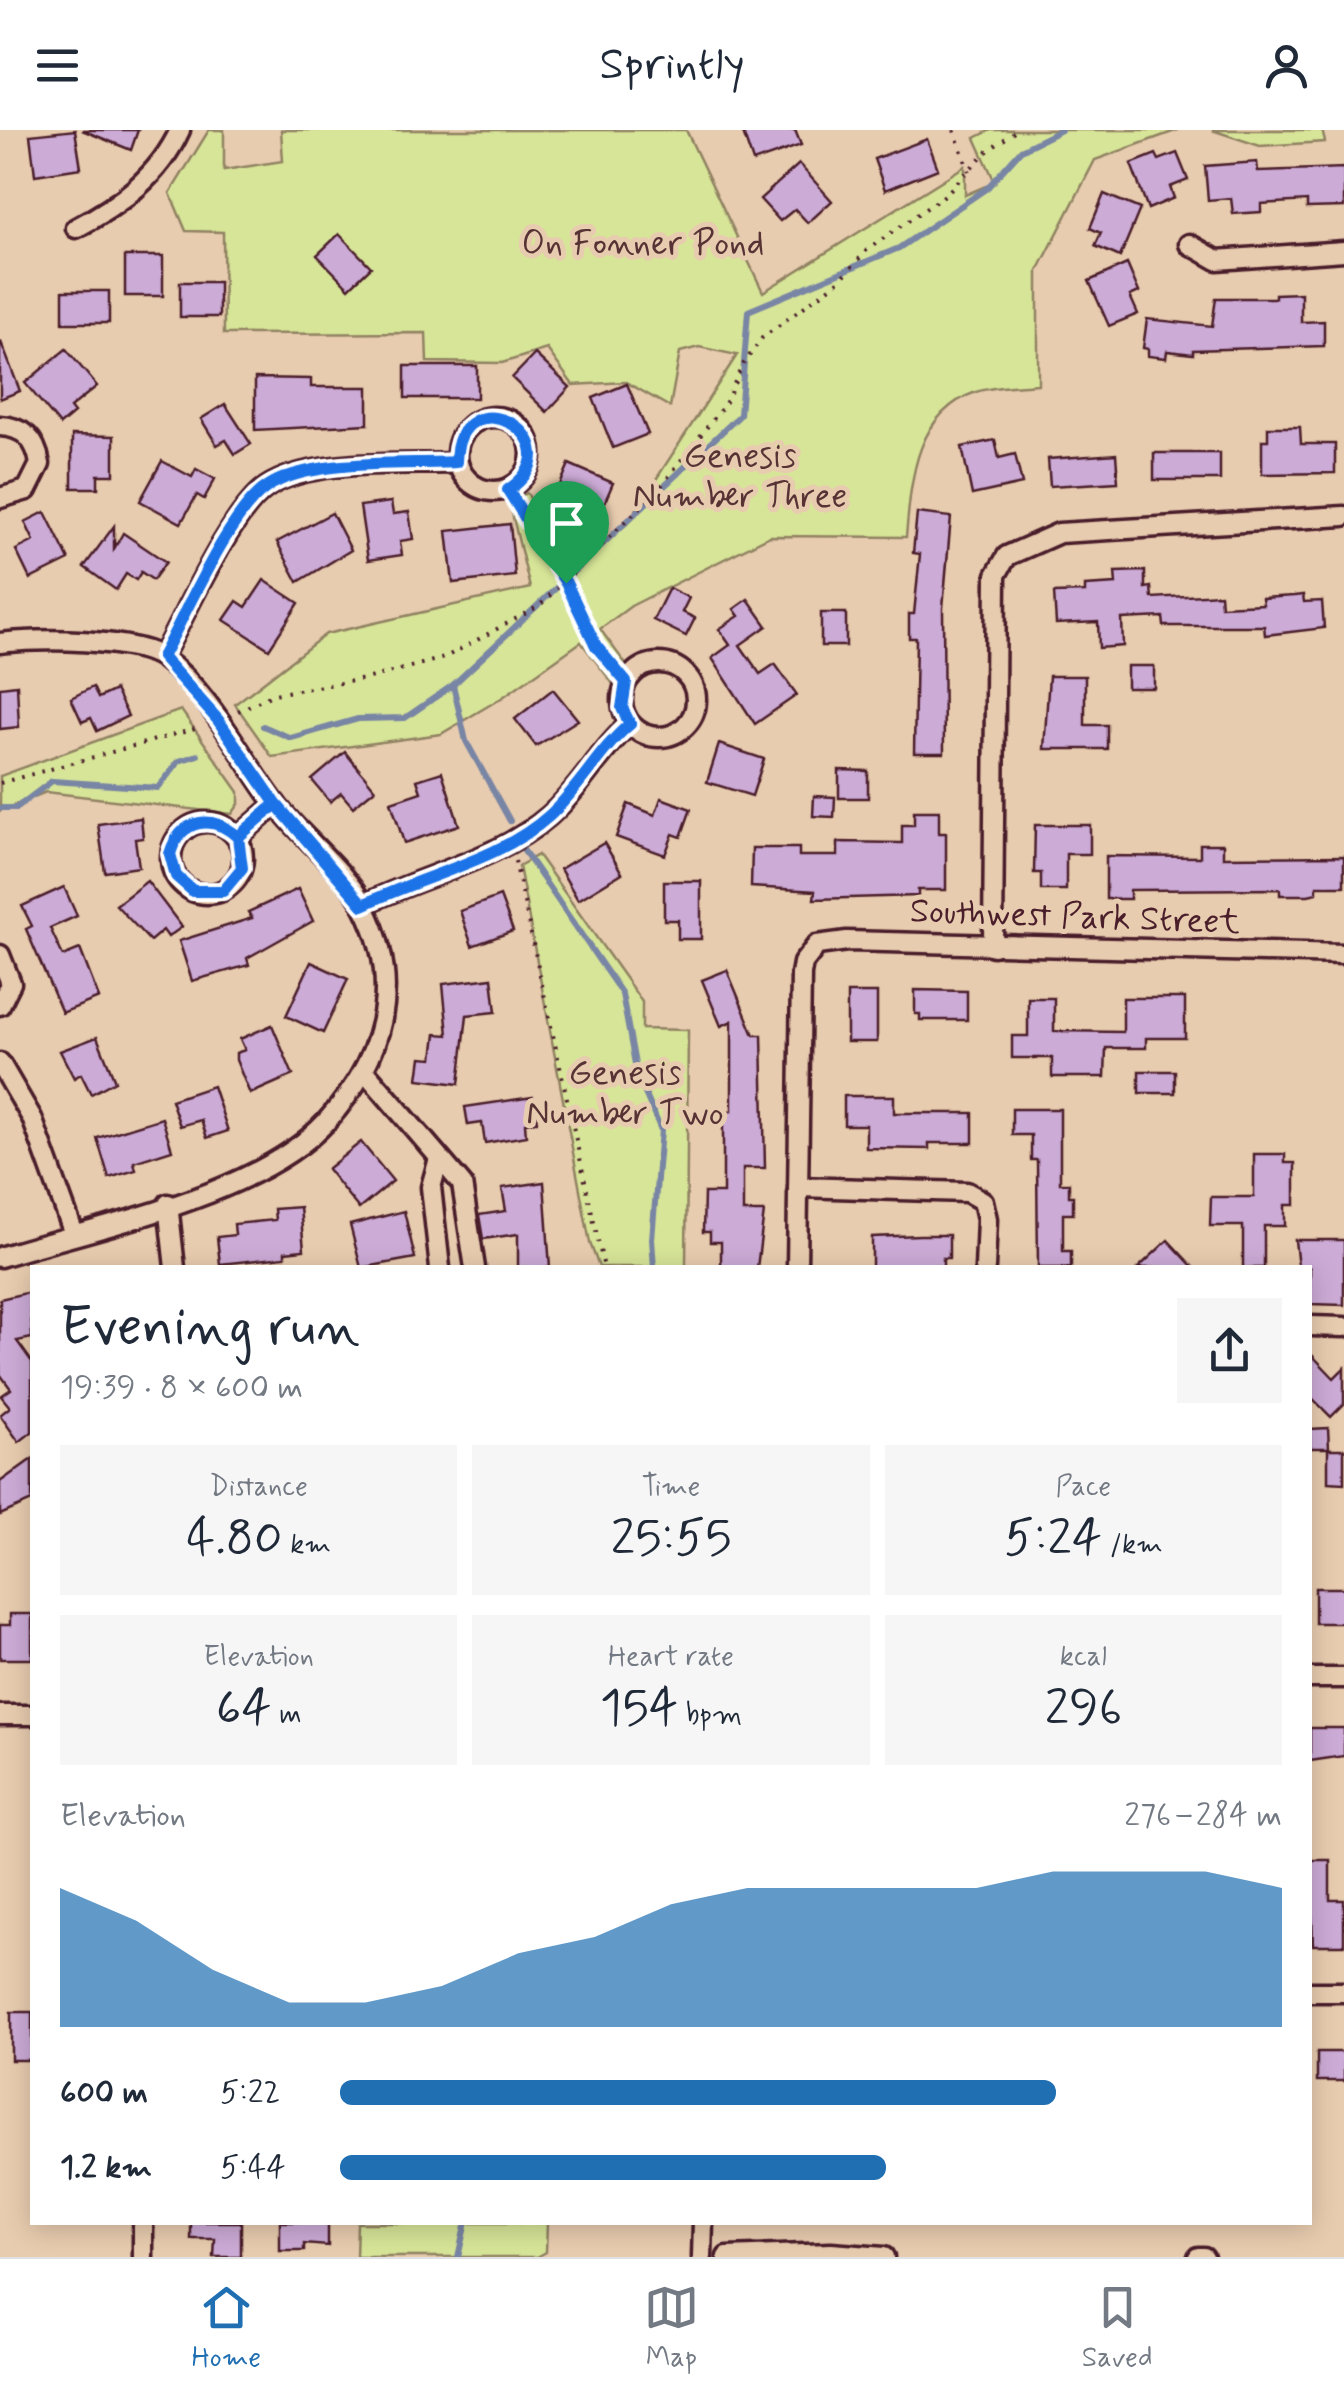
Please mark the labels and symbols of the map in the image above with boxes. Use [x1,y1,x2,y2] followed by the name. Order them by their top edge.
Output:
[522,221,764,267] park label: On Fonner Pond
[633,434,847,520] park label: Genesis Number Three
[524,481,609,584] pin
[909,888,1241,946] street label: Southwest Park Street
[526,1051,724,1137] park label: Genesis Number Two

